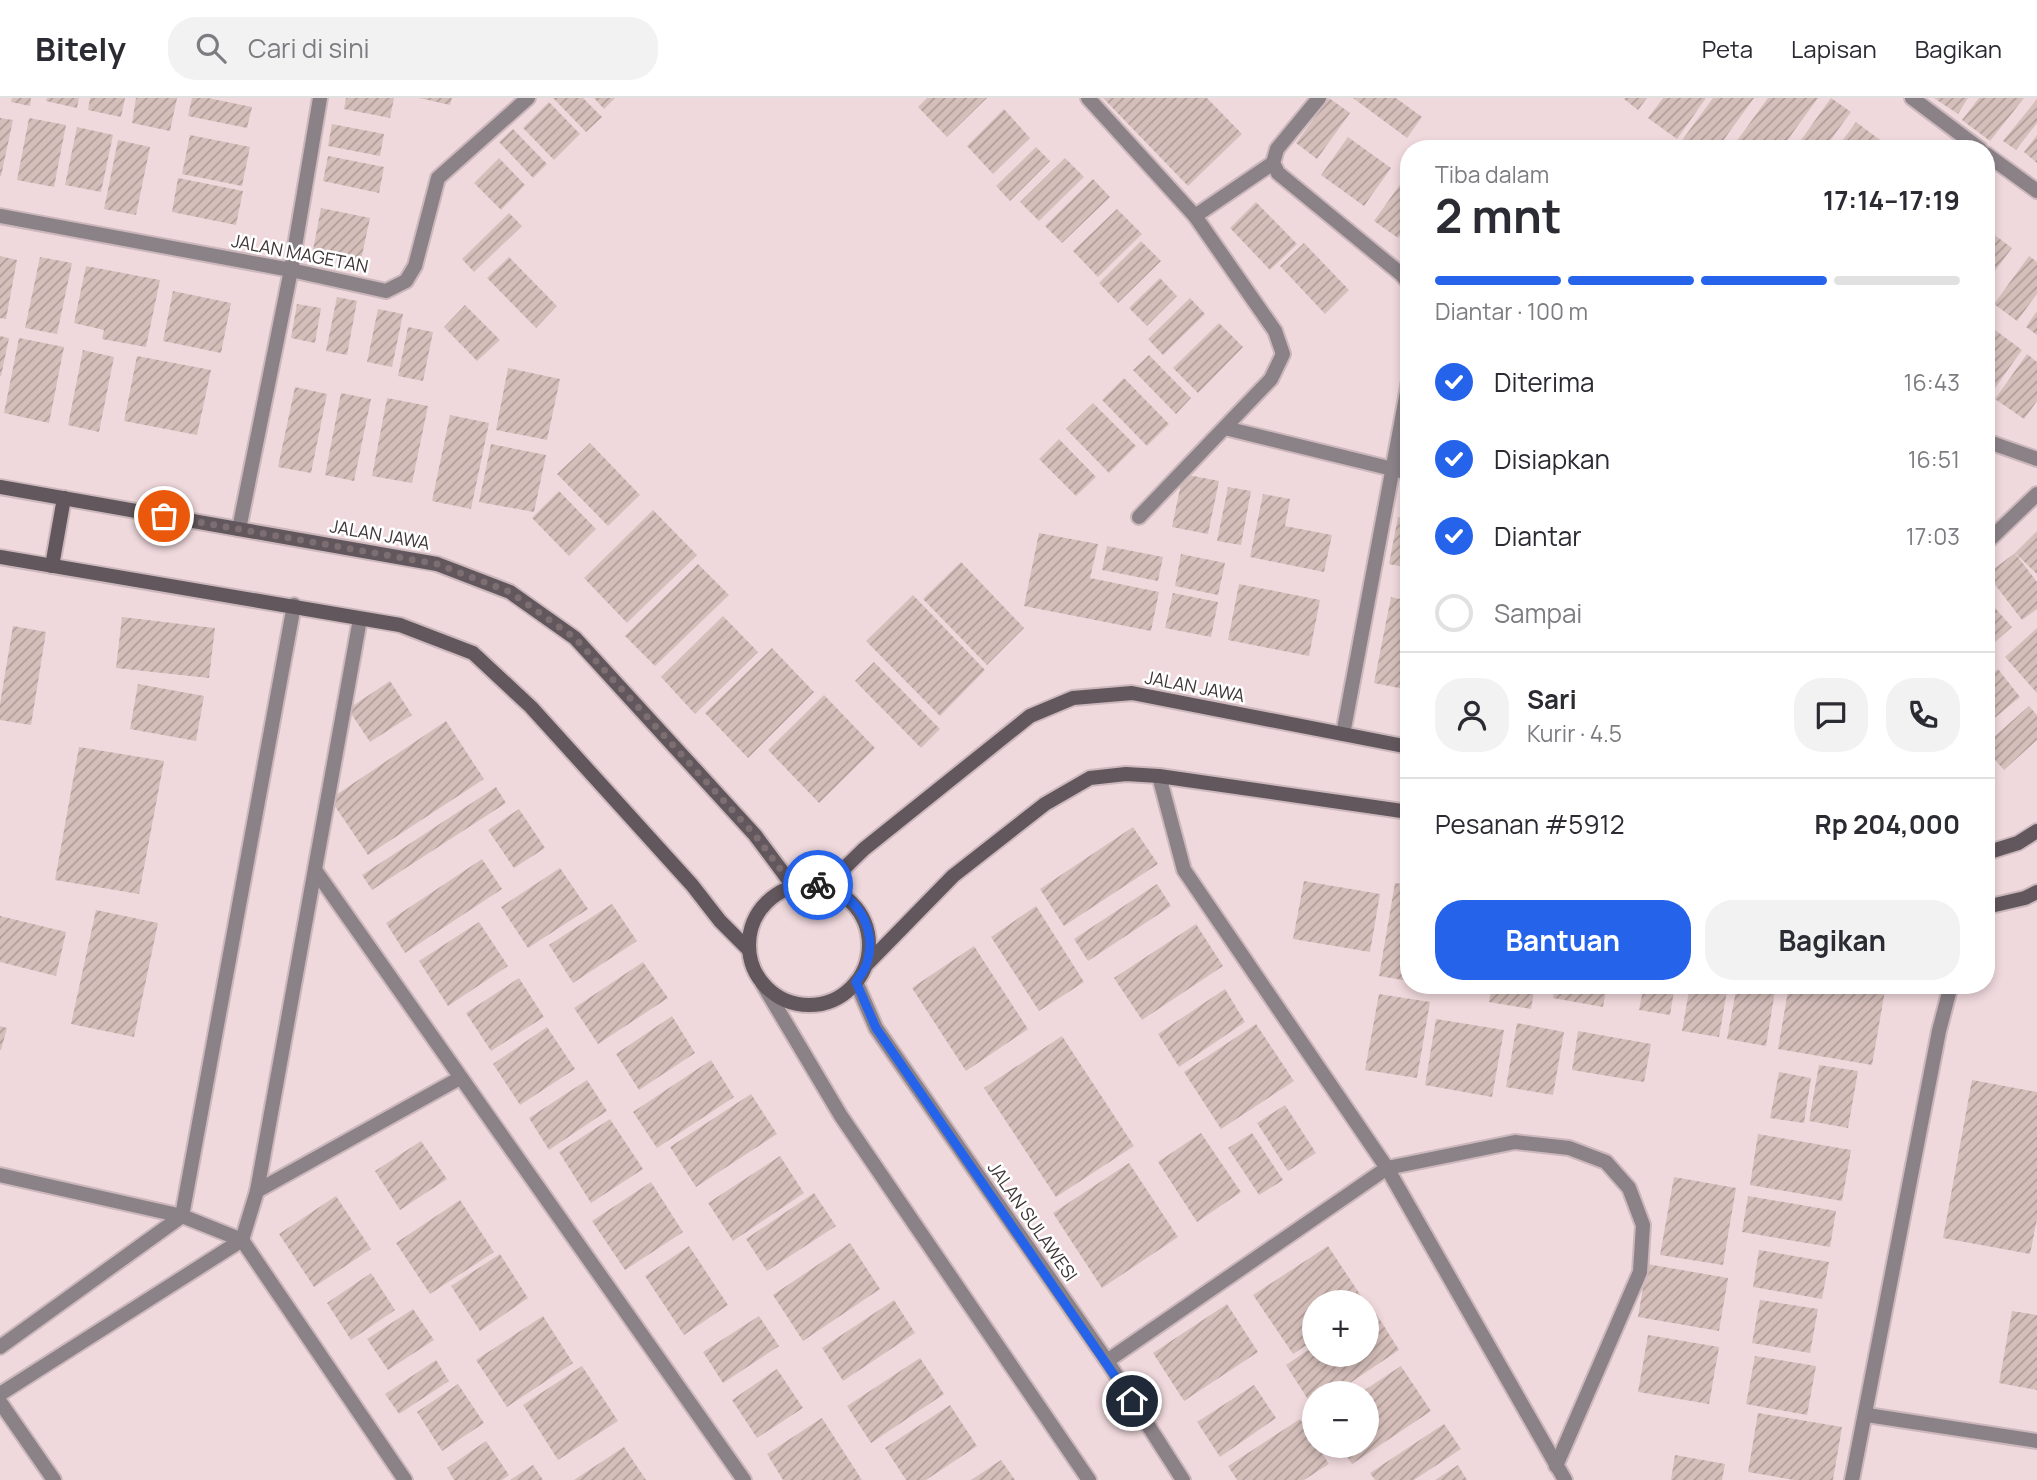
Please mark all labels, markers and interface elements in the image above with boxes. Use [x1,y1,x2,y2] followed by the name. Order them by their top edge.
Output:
[168,17,658,80] search box
[35,26,126,71] text: Bitely
[192,29,230,67] icon: search
[248,30,370,66] text: Cari di sini
[1702,32,1753,65] text: Peta
[1791,32,1877,65] text: Lapisan
[1915,32,2002,65] text: Bagikan
[1435,158,1549,190] text: Tiba dalam
[1823,182,1960,218] text: 17:14–17:19
[1435,184,1562,247] text: 2 mnt
[229,228,371,278] street label: JALAN MAGETAN
[1435,295,1588,327] text: Diantar · 100 m
[1435,363,1473,401] icon: check
[1494,364,1595,400] text: Diterima
[1904,366,1960,398] text: 16:43
[1435,440,1473,478] icon: check
[1494,441,1610,477] text: Disiapkan
[1908,443,1960,475] text: 16:51
[134,486,194,546] pin
[145,497,183,535] icon: bag
[328,513,432,555] street label: JALAN JAWA
[1435,517,1473,555] icon: check
[1494,518,1582,554] text: Diantar
[1906,520,1960,552] text: 17:03
[1494,595,1582,631] text: Sampai
[1143,665,1247,708] street label: JALAN JAWA
[1435,678,1509,752] button: person
[1794,678,1868,752] button: chat
[1886,678,1960,752] button: phone
[1527,681,1577,717] text: Sari
[1527,717,1622,749] text: Kurir · 4.5
[1435,806,1624,842] text: Pesanan #5912
[1815,806,1960,842] text: Rp 204,000
[783,850,853,920] courier
[799,866,837,904] icon: bike
[1435,900,1691,980] button: Bantuan
[1705,900,1960,980] button: Bagikan
[983,1156,1083,1286] street label: JALAN SULAWESI
[1302,1290,1379,1458] map controls
[1302,1290,1379,1367] button: +
[1102,1371,1162,1431] pin
[1302,1381,1379,1458] button: −
[1113,1382,1151,1420] icon: home

